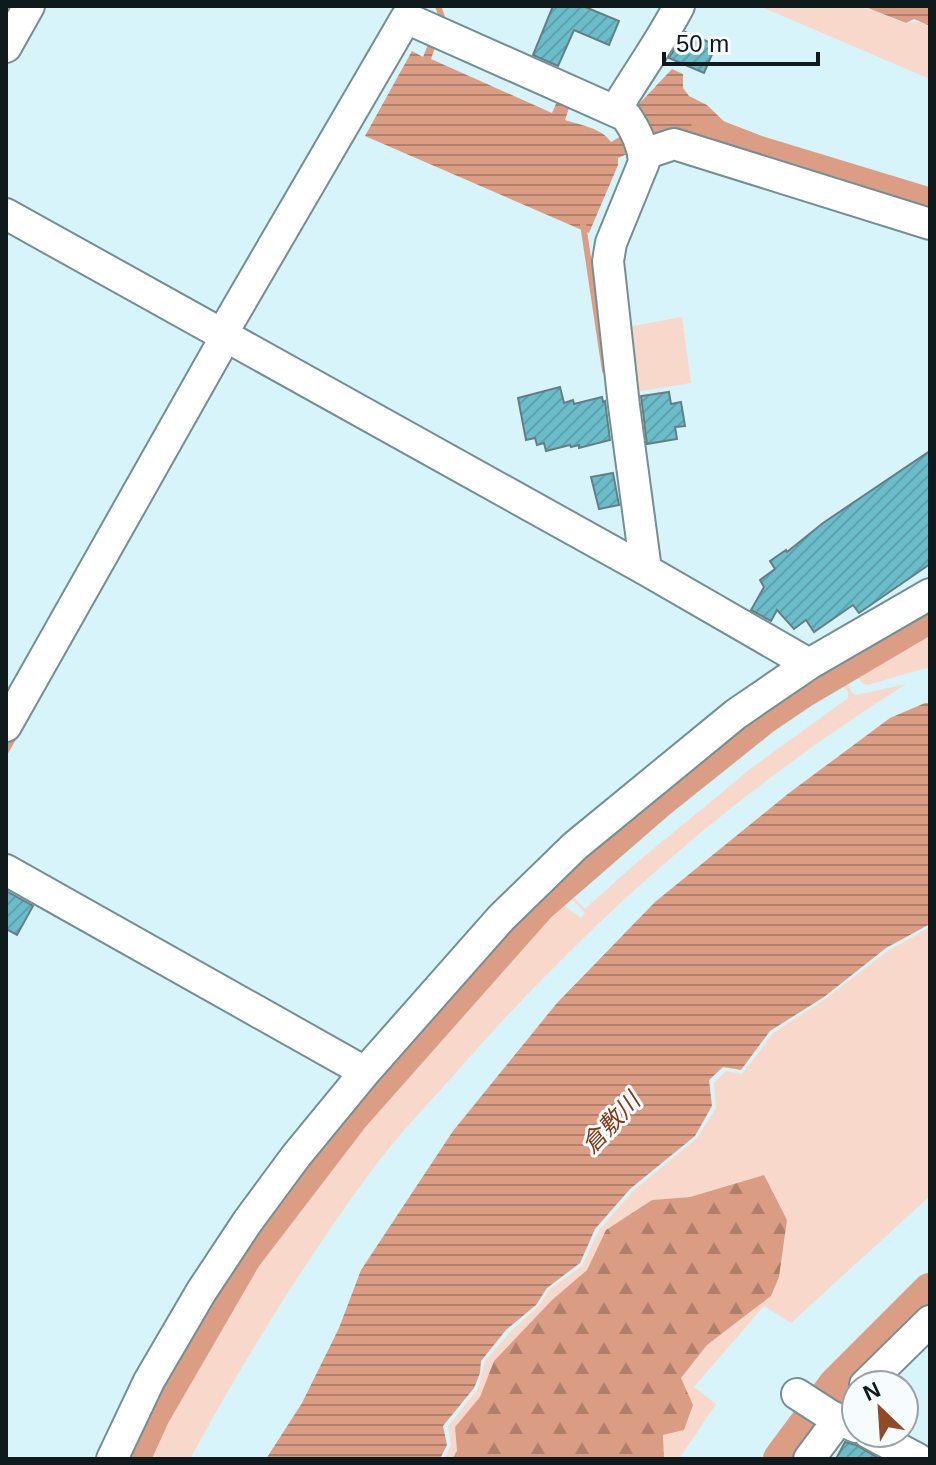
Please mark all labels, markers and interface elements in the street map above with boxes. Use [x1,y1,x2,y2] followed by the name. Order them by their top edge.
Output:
[664,16,818,66] scale bar
[676,30,729,57] text: 50 m
[576,1085,647,1158] water label: 倉敷川
[840,1369,920,1449] north arrow
[859,1377,884,1406] text: N

